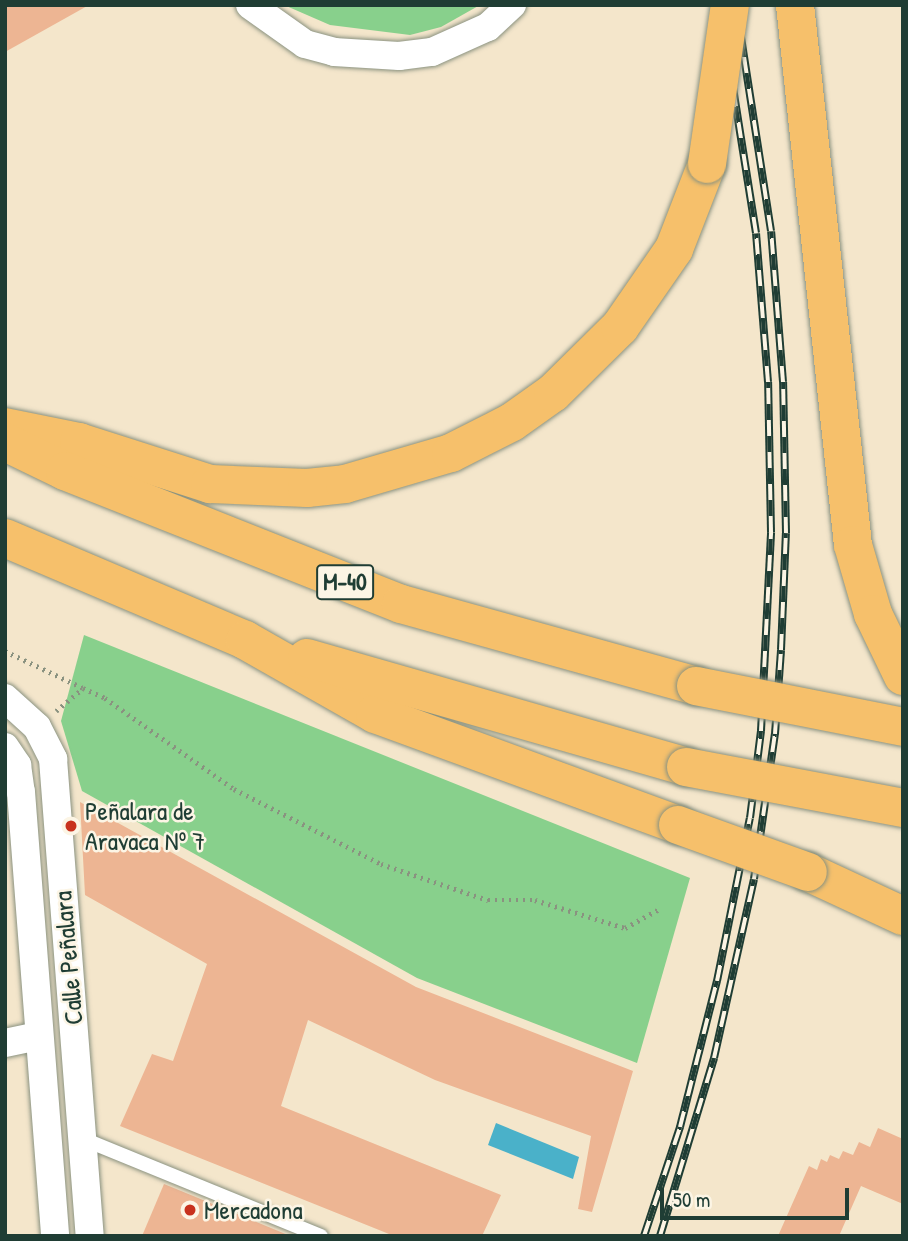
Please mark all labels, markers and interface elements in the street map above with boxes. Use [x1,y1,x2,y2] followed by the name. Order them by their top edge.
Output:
[315,562,375,602] road number: M-40
[85,795,205,856] place label: Peñalara de Aravaca Nº 7
[63,818,79,834] marker: Peñalara de Aravaca Nº 7
[47,890,89,1026] street label: Calle Peñalara
[663,1174,852,1218] scale bar
[673,1185,710,1214] text: 50 m
[204,1194,303,1226] place label: Mercadona
[182,1202,198,1218] marker: Mercadona

